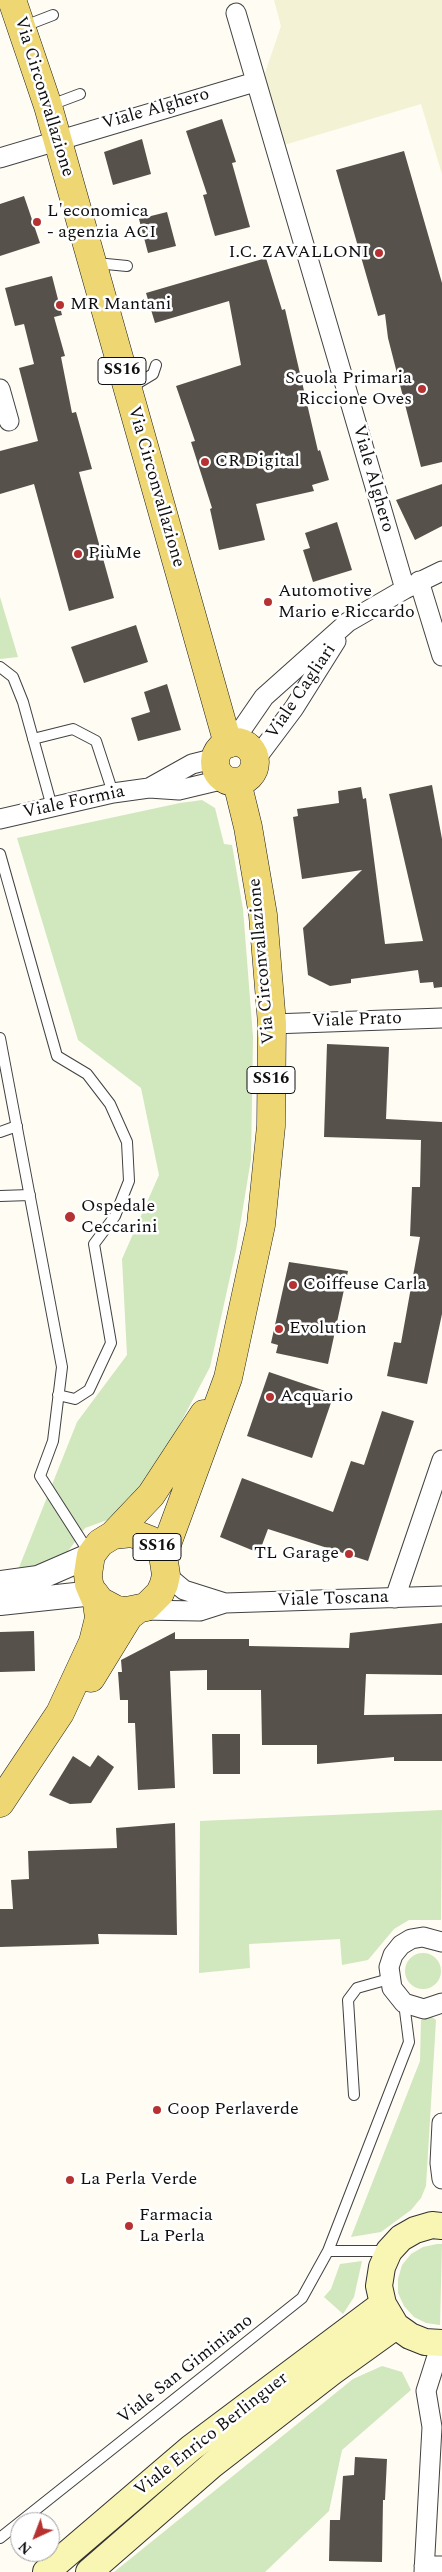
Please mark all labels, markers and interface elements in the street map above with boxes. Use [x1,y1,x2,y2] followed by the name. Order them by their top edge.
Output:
[8,14,78,180] street label: Via Circonvallazione
[100,84,212,136] street label: Viale Alghero
[47,201,156,243] place label: L'economica - agenzia ACI
[31,216,43,228] marker: L'economica - agenzia ACI
[229,242,369,264] place label: I.C. ZAVALLONI
[373,247,385,259] marker: I.C. ZAVALLONI
[70,294,171,316] place label: MR Mantani
[54,299,66,311] marker: MR Mantani
[98,358,146,384] road number: SS16
[285,368,412,410] place label: Scuola Primaria Riccione Oves
[416,383,428,395] marker: Scuola Primaria Riccione Oves
[122,404,188,570] street label: Via Circonvallazione
[346,423,398,535] street label: Viale Alghero
[215,451,300,473] place label: CR Digital
[199,456,211,468] marker: CR Digital
[88,543,141,565] place label: PiùMe
[72,548,84,560] marker: PiùMe
[278,581,415,624] place label: Automotive Mario e Riccardo
[262,596,274,608] marker: Automotive Mario e Riccardo
[262,640,342,744] street label: Viale Cagliari
[21,782,127,824] street label: Viale Formia
[245,877,281,1045] street label: Via Circonvallazione
[312,1009,402,1033] street label: Viale Prato
[247,1066,295,1094] road number: SS16
[81,1196,158,1238] place label: Ospedale Ceccarini
[63,1210,77,1224] marker: Ospedale Ceccarini
[303,1274,427,1296] place label: Coiffeuse Carla
[287,1279,299,1291] marker: Coiffeuse Carla
[289,1318,367,1340] place label: Evolution
[273,1323,285,1335] marker: Evolution
[280,1386,353,1408] place label: Acquario
[264,1391,276,1403] marker: Acquario
[133,1534,181,1560] road number: SS16
[254,1543,339,1565] place label: TL Garage
[343,1548,355,1560] marker: TL Garage
[277,1587,389,1613] street label: Viale Toscana
[167,2099,299,2121] place label: Coop Perlaverde
[151,2104,163,2116] marker: Coop Perlaverde
[80,2169,197,2191] place label: La Perla Verde
[64,2174,76,2186] marker: La Perla Verde
[139,2205,213,2248] place label: Farmacia La Perla
[123,2220,135,2232] marker: Farmacia La Perla
[114,2311,258,2429] street label: Viale San Giminiano
[131,2368,293,2502] street label: Viale Enrico Berlinguer
[10,2512,60,2562] north arrow
[14,2536,36,2559] text: N

